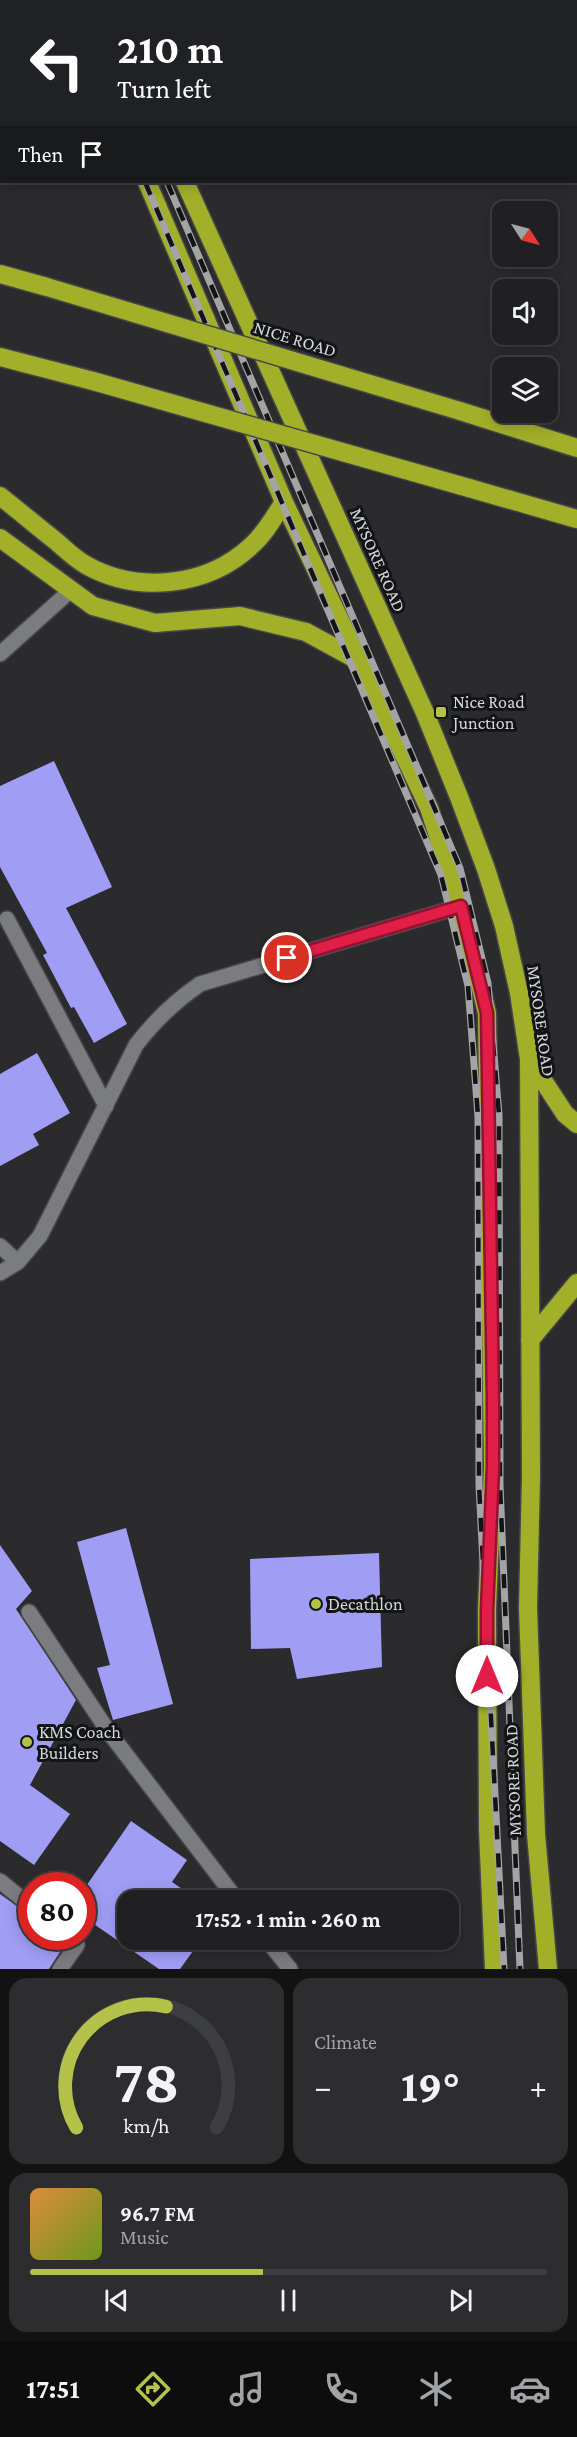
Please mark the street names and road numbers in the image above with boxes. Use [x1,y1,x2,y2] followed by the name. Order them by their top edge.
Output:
[251,317,339,361] street label: NICE ROAD
[346,505,410,615] street label: MYSORE ROAD
[523,964,559,1078] street label: MYSORE ROAD
[501,1724,525,1836] street label: MYSORE ROAD

